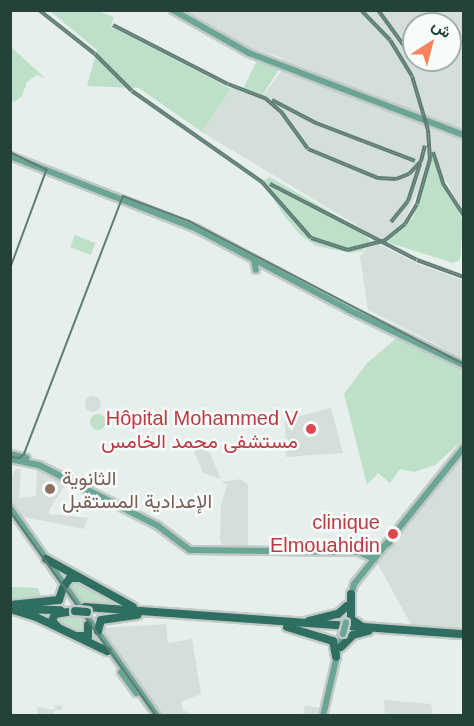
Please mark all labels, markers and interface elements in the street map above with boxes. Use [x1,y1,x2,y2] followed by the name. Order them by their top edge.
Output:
[402,12,462,72] north arrow
[429,16,454,41] text: ش
[101,406,298,453] place label: Hôpital Mohammed V مستشفى محمد الخامس
[302,420,320,438] marker: Hôpital Mohammed V مستشفى محمد الخامس
[62,466,212,513] place label: الثانوية الإعدادية المستقبل
[43,482,57,496] marker: الثانوية الإعدادية المستقبل
[270,510,380,557] place label: clinique Elmouahidin
[384,525,402,543] marker: clinique Elmouahidin

